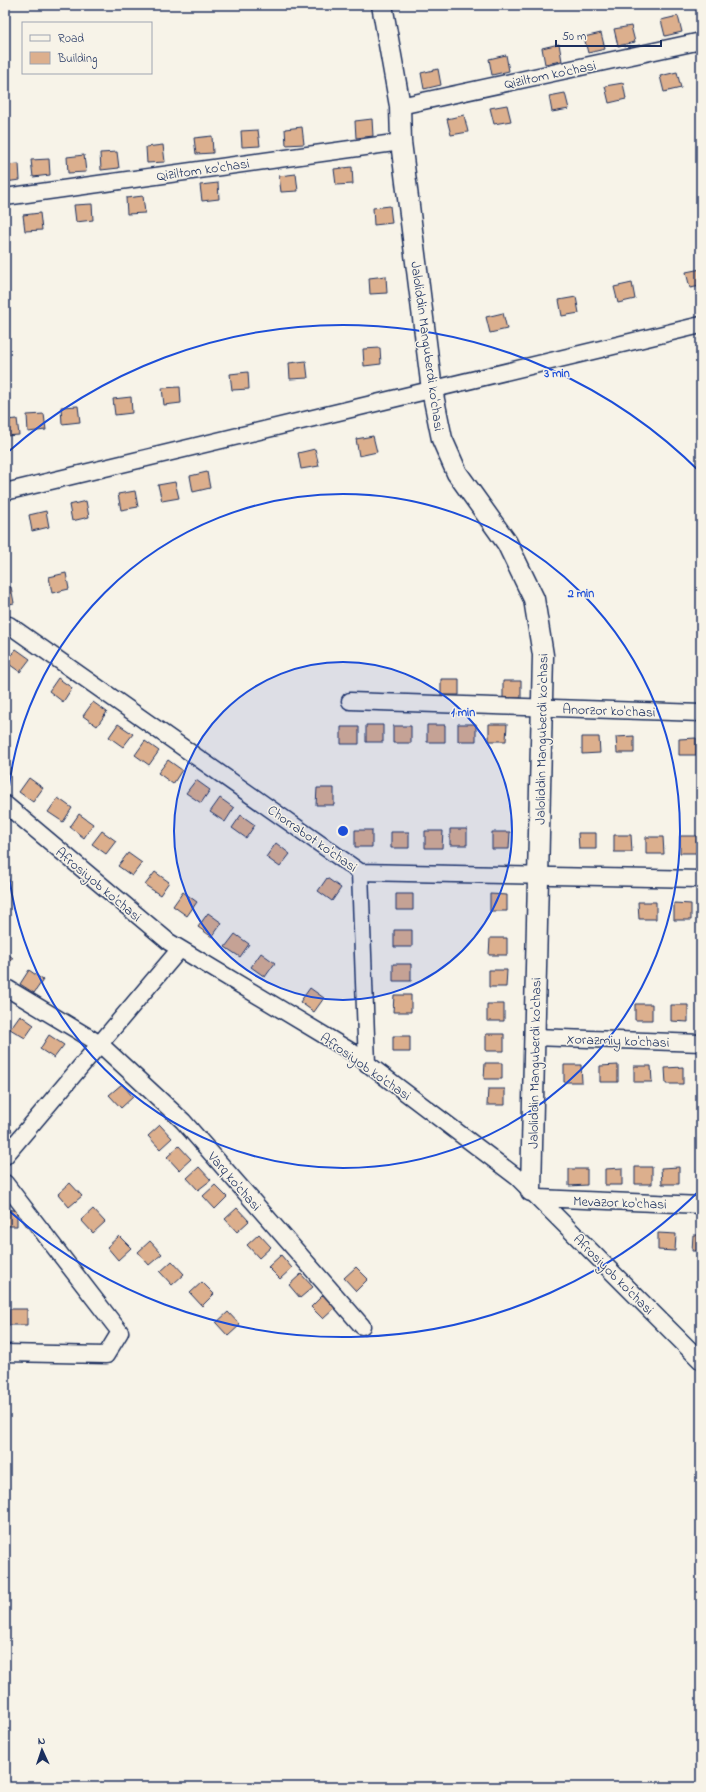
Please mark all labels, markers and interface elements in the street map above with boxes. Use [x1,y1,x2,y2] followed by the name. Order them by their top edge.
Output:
[22,22,152,74] legend
[556,22,661,48] scale bar
[562,28,586,46] text: 50 m
[58,30,84,48] text: Road
[57,50,97,69] text: Building
[502,55,598,95] street label: Qiziltom ko'chasi
[155,154,251,187] street label: Qiziltom ko'chasi
[403,260,449,433] street label: Jaloliddin Manguberdi ko'chasi
[543,365,570,383] text: 3 min
[567,585,594,603] text: 2 min
[531,653,555,825] street label: Jaloliddin Manguberdi ko'chasi
[562,699,656,724] street label: Anorzor ko'chasi
[451,704,475,722] text: 1 min
[263,800,361,878] street label: Chorrabot ko'chasi
[336,824,350,838] centre of rings
[50,843,146,928] street label: Afrosiyob ko'chasi
[524,977,548,1149] street label: Jaloliddin Manguberdi ko'chasi
[315,1028,415,1107] street label: Afrosiyob ko'chasi
[566,1029,670,1055] street label: Xorazmiy ko'chasi
[201,1147,266,1216] street label: Varq ko'chasi
[573,1191,667,1216] street label: Mevazor ko'chasi
[567,1230,658,1321] street label: Afrosiyob ko'chasi
[22,1730,62,1770] north arrow
[37,1733,46,1749] text: N

